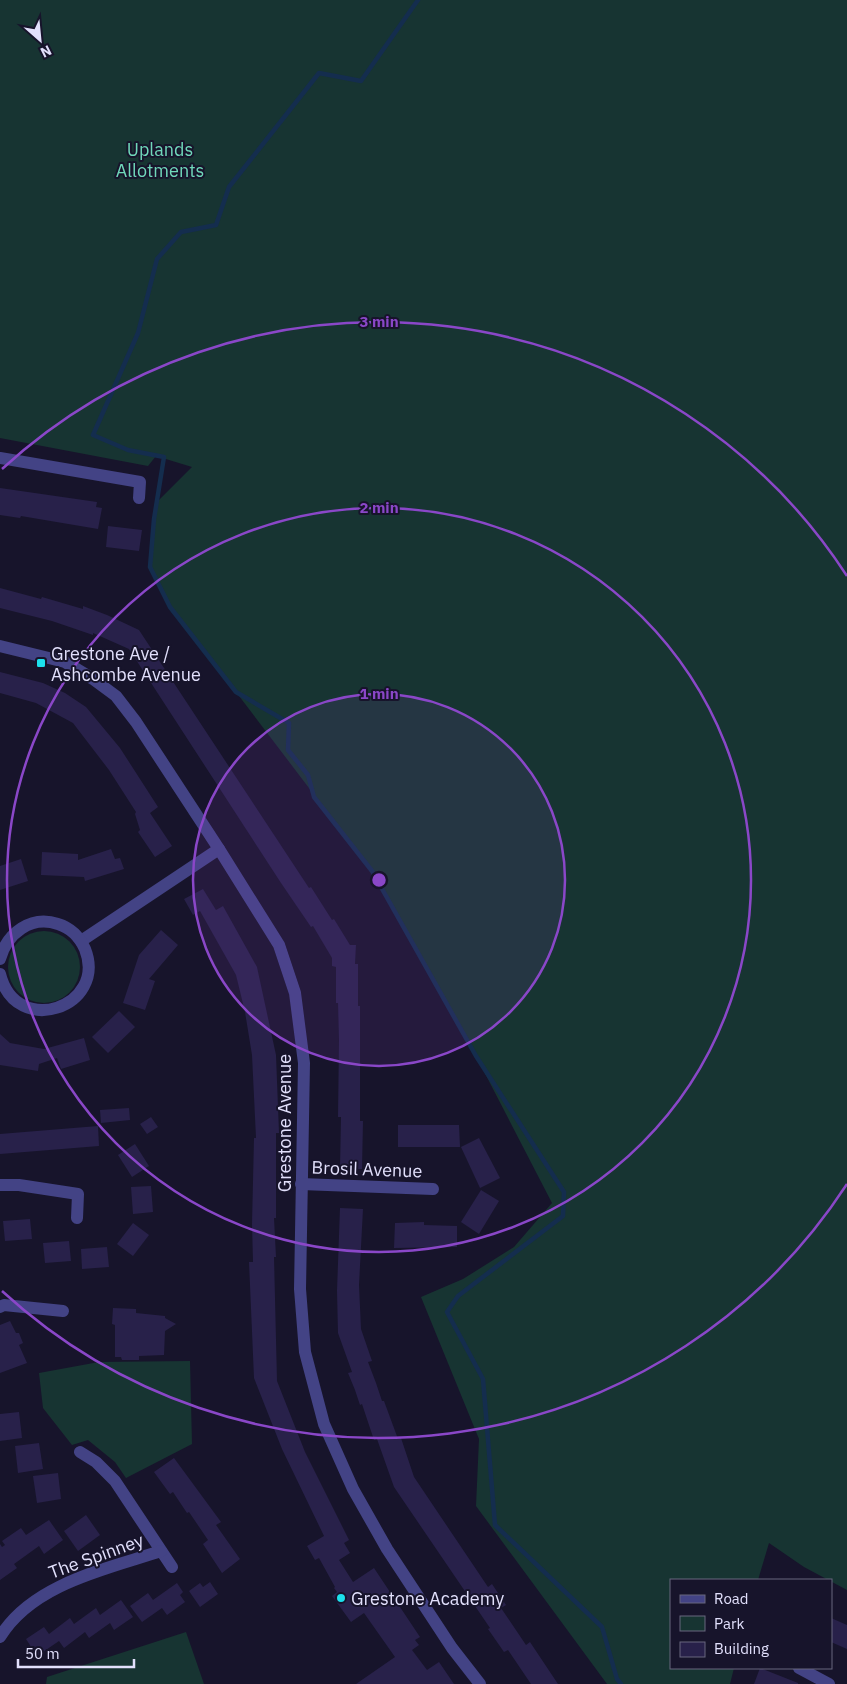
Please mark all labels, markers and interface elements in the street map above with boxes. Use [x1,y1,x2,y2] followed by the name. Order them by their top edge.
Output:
[15,15,65,65] north arrow
[37,41,55,62] text: N
[116,138,204,182] park label: Uplands Allotments
[359,312,399,331] text: 3 min
[359,498,399,517] text: 2 min
[51,642,201,686] place label: Grestone Ave / Ashcombe Avenue
[35,657,47,669] marker: Grestone Ave / Ashcombe Avenue
[359,684,399,703] text: 1 min
[370,871,388,889] centre of rings
[273,1054,296,1192] street label: Grestone Avenue
[311,1156,423,1182] street label: Brosil Avenue
[45,1528,147,1584] street label: The Spinney
[670,1579,832,1669] legend
[351,1587,504,1610] place label: Grestone Academy
[714,1589,749,1608] text: Road
[335,1592,347,1604] marker: Grestone Academy
[714,1614,744,1633] text: Park
[18,1636,134,1668] scale bar
[714,1639,769,1658] text: Building
[25,1644,60,1663] text: 50 m

